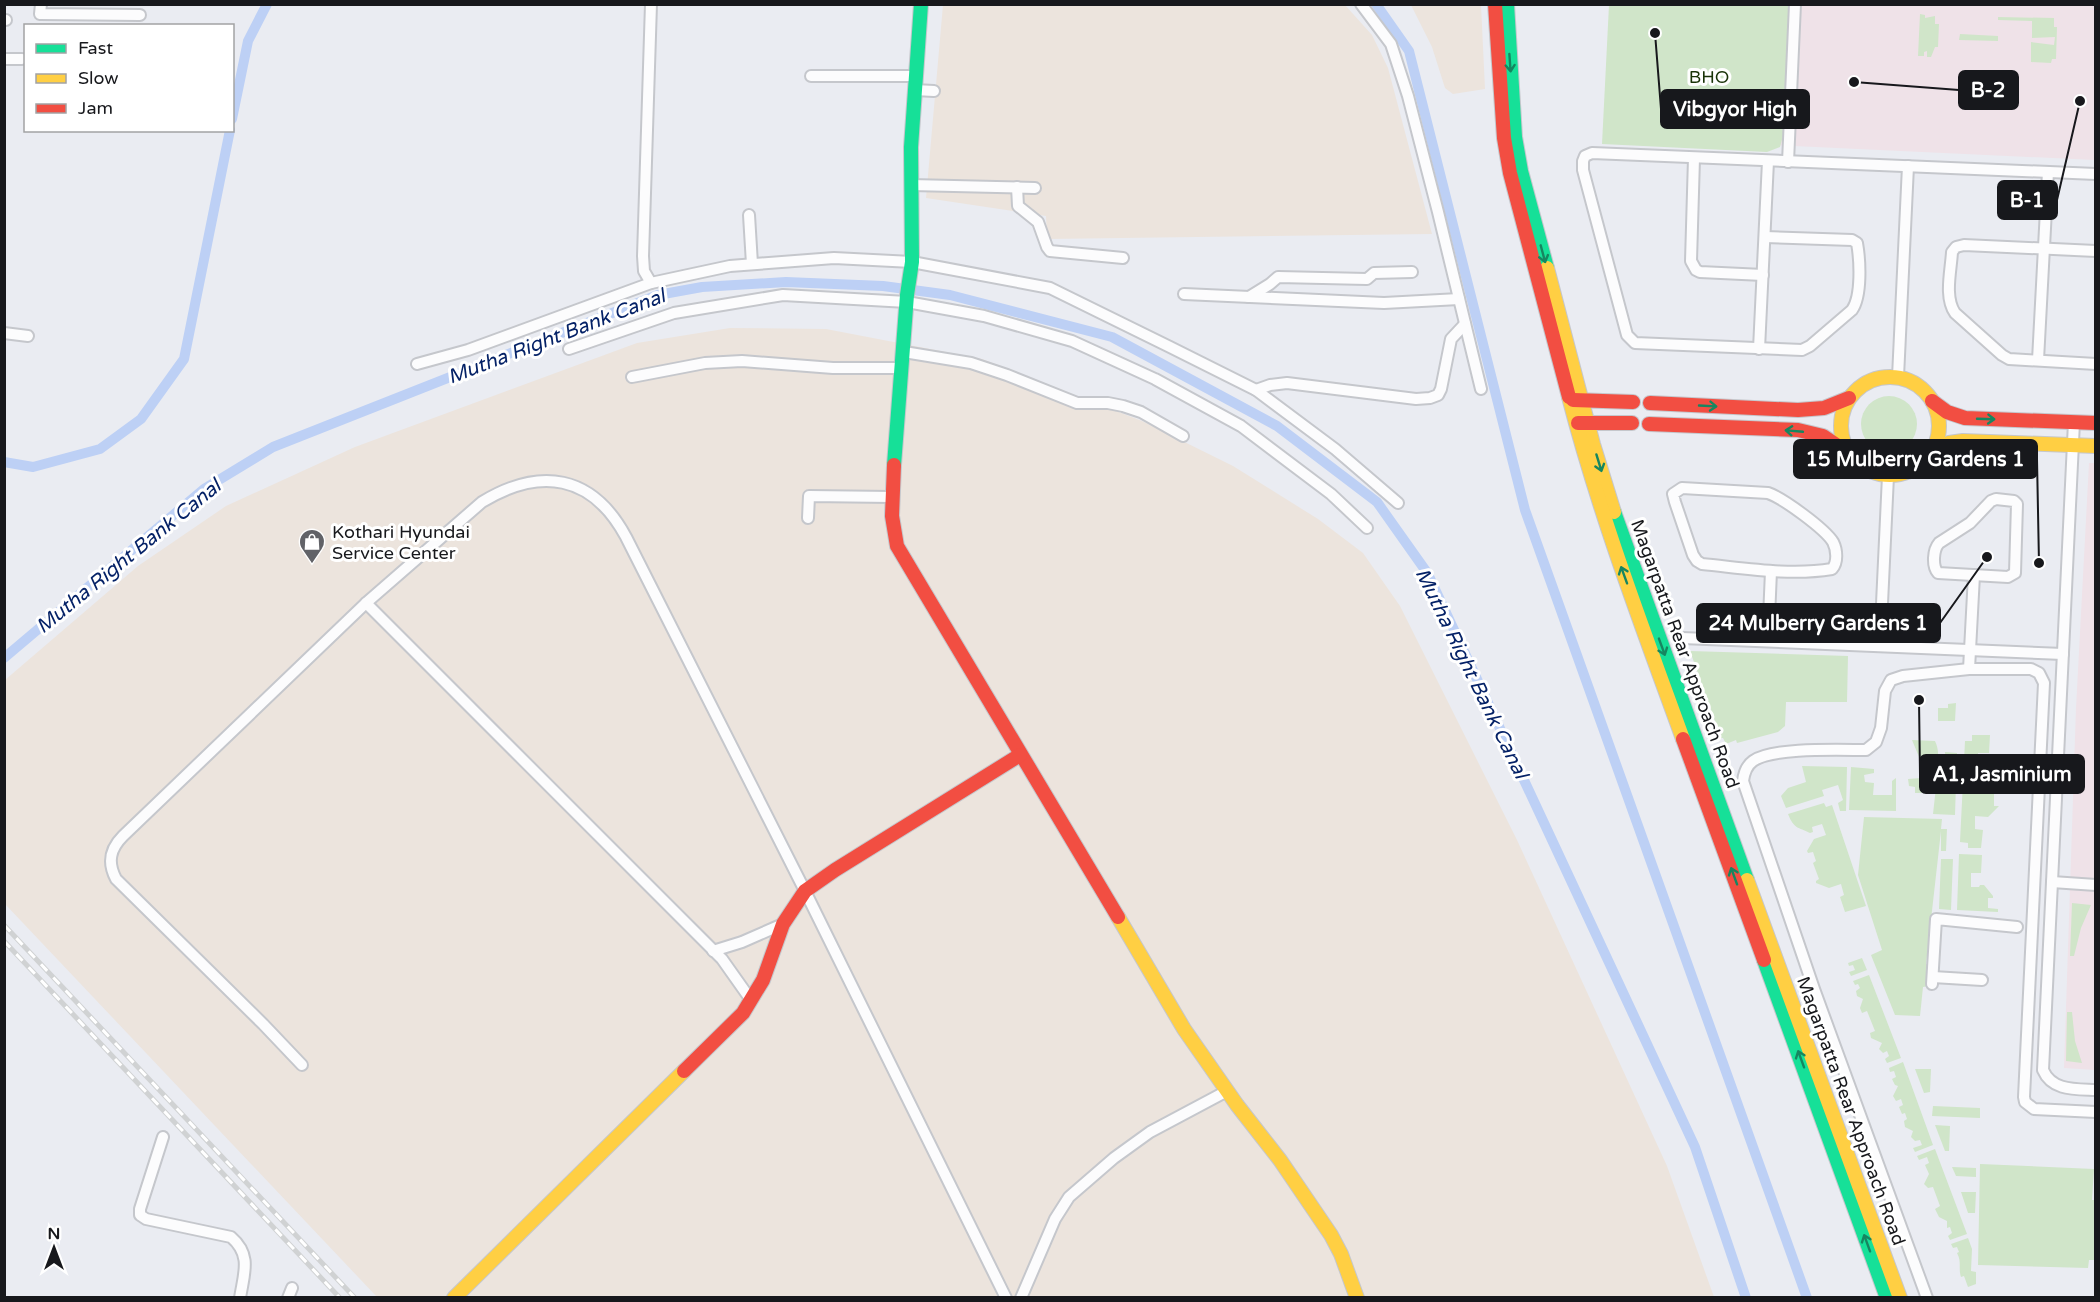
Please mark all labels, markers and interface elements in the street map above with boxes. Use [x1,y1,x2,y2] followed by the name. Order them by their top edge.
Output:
[24,24,234,132] legend
[78,37,113,59] text: Fast
[1505,52,1516,72] one-way arrow
[1689,66,1729,88] park label: BHO
[78,67,119,89] text: Slow
[1959,71,2018,109] callout: B-2
[1971,79,2005,103] text: B-2
[1661,90,1809,128] callout: Vibgyor High
[78,97,113,119] text: Jam
[1673,98,1797,122] text: Vibgyor High
[1998,181,2057,219] callout: B-1
[2010,189,2044,213] text: B-1
[1538,245,1549,264] one-way arrow
[444,284,670,390] water label: Mutha Right Bank Canal
[1698,400,1718,411] one-way arrow
[1975,413,1995,424] one-way arrow
[1784,425,1804,436] one-way arrow
[1794,440,2037,478] callout: 15 Mulberry Gardens 1
[1806,448,2024,472] text: 15 Mulberry Gardens 1
[1594,453,1605,472] one-way arrow
[31,473,228,639] water label: Mutha Right Bank Canal
[1626,517,1744,791] street label: Magarpatta Rear Approach Road
[332,521,470,564] place label: Kothari Hyundai Service Center
[297,527,327,565] shop icon: Kothari Hyundai Service Center
[1410,564,1533,784] water label: Mutha Right Bank Canal
[1617,566,1628,584] one-way arrow
[1697,604,1940,642] callout: 24 Mulberry Gardens 1
[1709,612,1927,636] text: 24 Mulberry Gardens 1
[1658,637,1669,656] one-way arrow
[1920,755,2084,793] callout: A1, Jasminium
[1932,763,2072,787] text: A1, Jasminium
[1727,867,1738,886] one-way arrow
[1792,974,1910,1248] street label: Magarpatta Rear Approach Road
[1794,1050,1805,1069] one-way arrow
[24,1218,84,1278] north arrow
[48,1224,60,1244] text: N
[1861,1234,1872,1252] one-way arrow

